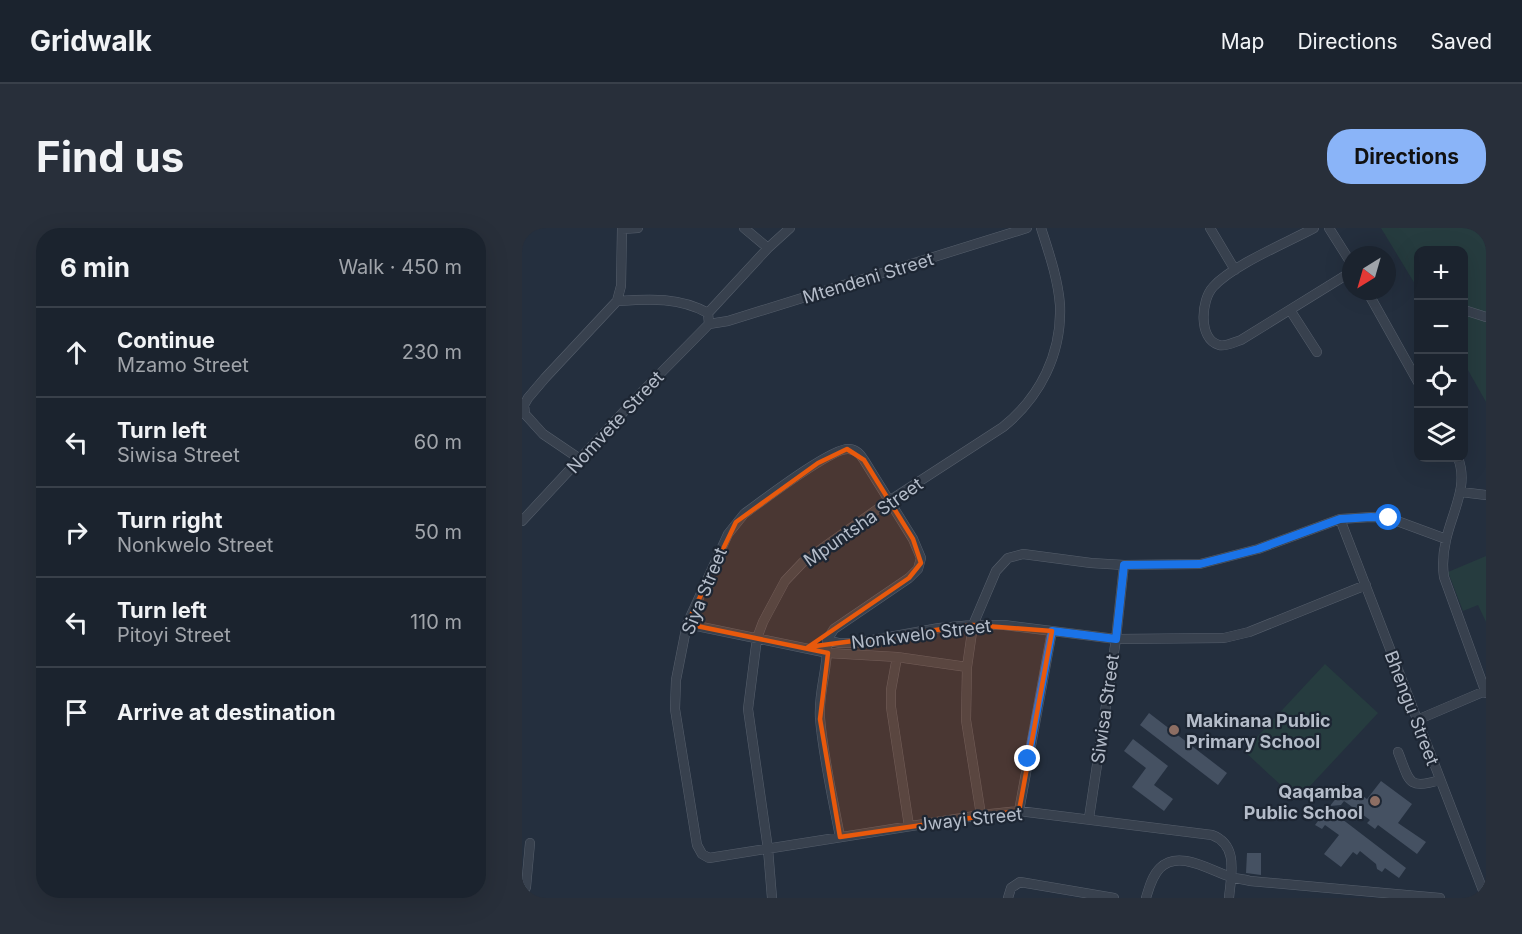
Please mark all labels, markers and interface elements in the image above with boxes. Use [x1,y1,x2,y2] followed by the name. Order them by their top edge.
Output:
[30,24,152,58] text: Gridwalk
[1221,29,1264,54] text: Map
[1297,29,1398,54] text: Directions
[1431,29,1492,54] text: Saved
[1327,129,1486,184] button: Directions
[36,131,184,182] text: Find us
[1342,246,1396,300] north arrow
[1414,246,1468,462] map controls
[1414,246,1468,300] button: +
[800,248,936,308] street label: Mtendeni Street
[60,252,130,283] text: 6 min
[338,255,462,279] text: Walk · 450 m
[1414,300,1468,354] button: −
[117,327,215,353] text: Continue
[60,336,93,369] icon: ahead
[402,340,462,364] text: 230 m
[117,353,249,377] text: Mzamo Street
[1414,354,1468,408] button: locate
[562,366,668,477] street label: Nomvete Street
[1414,408,1468,462] button: layers
[117,417,207,443] text: Turn left
[60,426,93,459] icon: left
[414,430,462,454] text: 60 m
[117,443,240,467] text: Siwisa Street
[799,473,927,571] street label: Mpuntsha Street
[1375,504,1401,530] route start
[117,507,223,533] text: Turn right
[60,516,93,549] icon: right
[414,520,462,544] text: 50 m
[117,533,273,557] text: Nonkwelo Street
[677,544,731,638] street label: Siya Street
[117,597,207,623] text: Turn left
[60,606,93,639] icon: left
[410,610,462,634] text: 110 m
[850,615,992,653] street label: Nonkwelo Street
[117,623,231,647] text: Pitoyi Street
[1380,648,1444,768] street label: Bhengu Street
[1087,653,1123,765] street label: Siwisa Street
[60,696,93,729] icon: arrive
[117,699,336,725] text: Arrive at destination
[1186,710,1331,752] place label: Makinana Public Primary School
[1167,723,1181,737] marker: Makinana Public Primary School
[1014,745,1040,771] route end
[1244,781,1363,823] place label: Qaqamba Public School
[1368,794,1382,808] marker: Qaqamba Public School
[917,803,1024,835] street label: Jwayi Street

